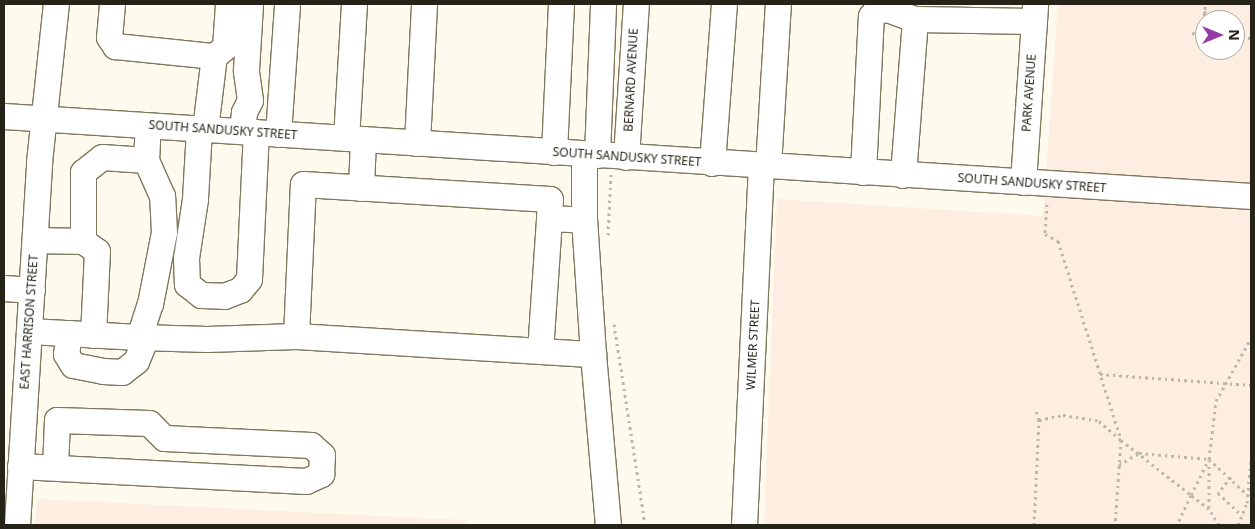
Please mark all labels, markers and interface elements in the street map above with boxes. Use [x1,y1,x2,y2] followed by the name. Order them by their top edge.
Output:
[1195,10,1245,60] north arrow
[621,28,641,132] street label: BERNARD AVENUE
[1225,29,1244,41] text: N
[1019,54,1039,132] street label: PARK AVENUE
[148,118,298,142] street label: SOUTH SANDUSKY STREET
[552,145,702,169] street label: SOUTH SANDUSKY STREET
[957,171,1107,195] street label: SOUTH SANDUSKY STREET
[17,254,41,390] street label: EAST HARRISON STREET
[743,299,763,391] street label: WILMER STREET

